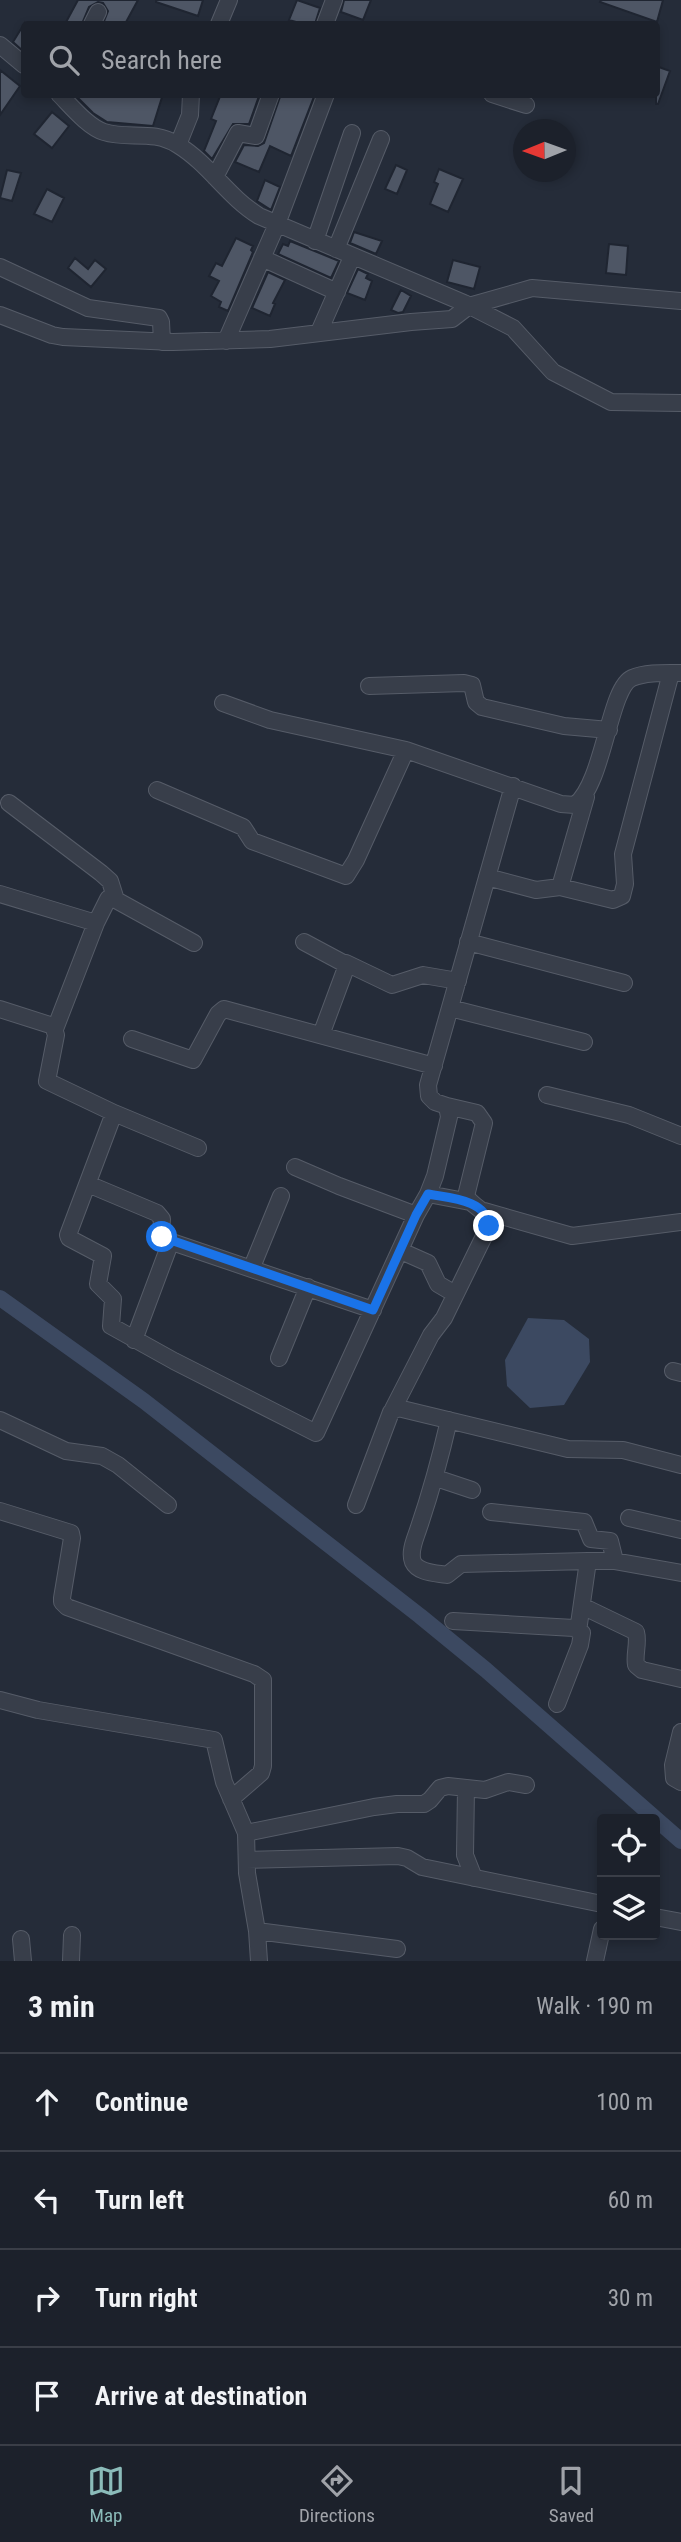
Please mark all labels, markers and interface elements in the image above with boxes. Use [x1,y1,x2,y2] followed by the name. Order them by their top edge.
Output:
[21,21,660,98] search box
[45,41,83,79] icon: search
[101,45,222,75] text: Search here
[513,119,576,182] north arrow
[473,1210,504,1241] route end
[146,1221,177,1252] route start
[597,1814,660,1940] map controls
[597,1814,660,1877] button: locate
[597,1877,660,1940] button: layers
[28,1989,95,2024] text: 3 min
[536,1993,653,2020] text: Walk · 190 m
[28,2083,66,2121] icon: ahead
[95,2087,188,2117] text: Continue
[596,2089,653,2116] text: 100 m
[28,2181,66,2219] icon: left
[95,2185,184,2215] text: Turn left
[608,2187,653,2214] text: 60 m
[28,2279,66,2317] icon: right
[95,2283,197,2313] text: Turn right
[608,2285,653,2312] text: 30 m
[28,2377,66,2415] icon: arrive
[95,2381,307,2411] text: Arrive at destination
[87,2462,125,2527] tab: Map
[299,2462,375,2527] tab: Directions
[549,2462,594,2527] tab: Saved

